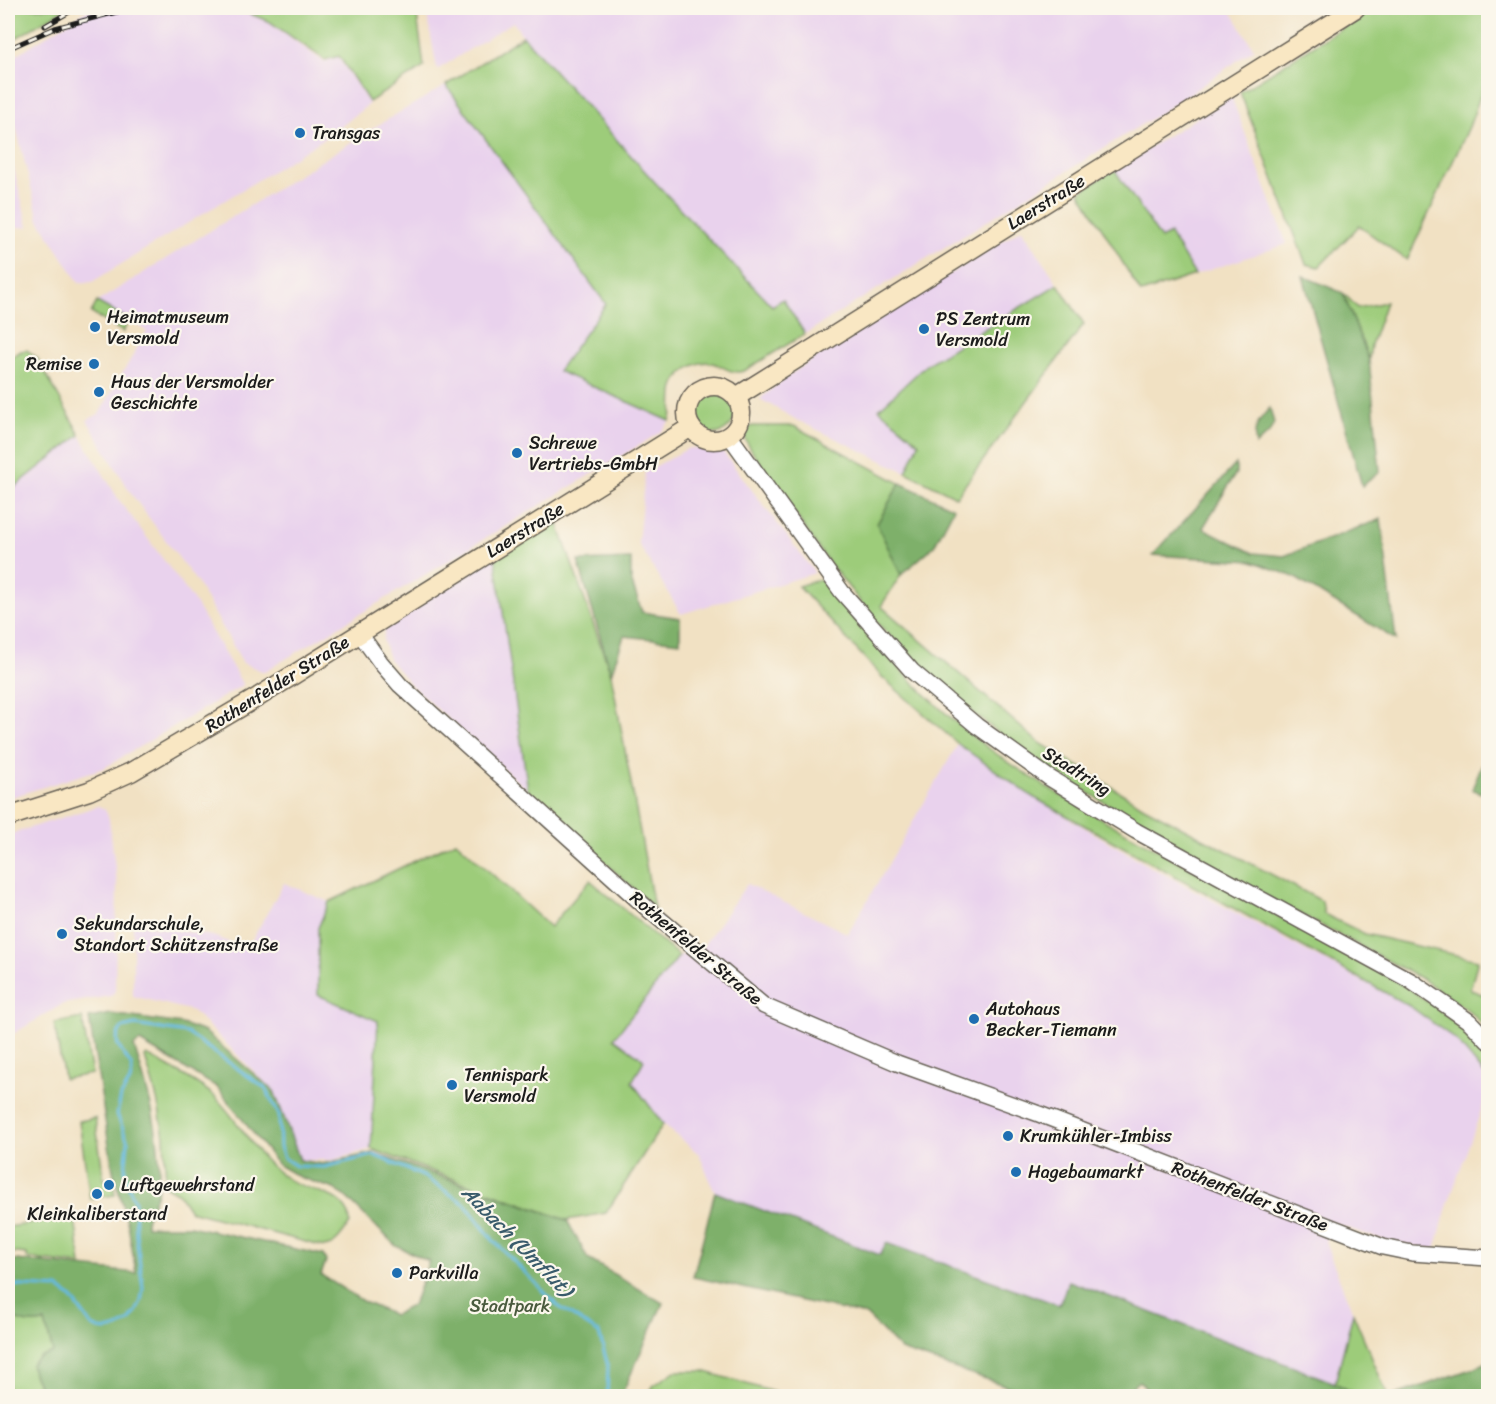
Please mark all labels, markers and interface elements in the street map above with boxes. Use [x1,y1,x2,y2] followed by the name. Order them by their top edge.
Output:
[312,117,381,149] place label: Transgas
[293,126,307,140] marker: Transgas
[1000,165,1092,239] street label: Laerstraße
[107,301,229,354] place label: Heimatmuseum Versmold
[936,303,1030,356] place label: PS Zentrum Versmold
[88,320,102,334] marker: Heimatmuseum Versmold
[917,322,931,336] marker: PS Zentrum Versmold
[26,348,82,380] place label: Remise
[87,357,101,371] marker: Remise
[111,366,275,419] place label: Haus der Versmolder Geschichte
[92,385,106,399] marker: Haus der Versmolder Geschichte
[529,427,658,480] place label: Schrewe Vertriebs-GmbH
[510,446,524,460] marker: Schrewe Vertriebs-GmbH
[479,493,571,567] street label: Laerstraße
[198,626,356,741] street label: Rothenfelder Straße
[1036,737,1118,805] street label: Stadtring
[622,883,770,1014] street label: Rothenfelder Straße
[74,908,279,961] place label: Sekundarschule, Standort Schützenstraße
[55,927,69,941] marker: Sekundarschule, Standort Schützenstraße
[985,993,1117,1046] place label: Autohaus Becker-Tiemann
[967,1012,981,1026] marker: Autohaus Becker-Tiemann
[464,1059,549,1112] place label: Tennispark Versmold
[445,1078,459,1092] marker: Tennispark Versmold
[1020,1120,1172,1152] place label: Krumkühler-Imbiss
[1001,1129,1015,1143] marker: Krumkühler-Imbiss
[1167,1151,1333,1241] street label: Rothenfelder Straße
[1028,1156,1144,1188] place label: Hagebaumarkt
[1009,1165,1023,1179] marker: Hagebaumarkt
[121,1169,256,1201] place label: Luftgewehrstand
[452,1176,584,1308] water label: Aabach (Umflut)
[102,1178,116,1192] marker: Luftgewehrstand
[90,1187,104,1201] marker: Kleinkaliberstand
[27,1198,168,1230] place label: Kleinkaliberstand
[409,1257,479,1289] place label: Parkvilla
[390,1266,404,1280] marker: Parkvilla
[470,1290,550,1322] park label: Stadtpark

